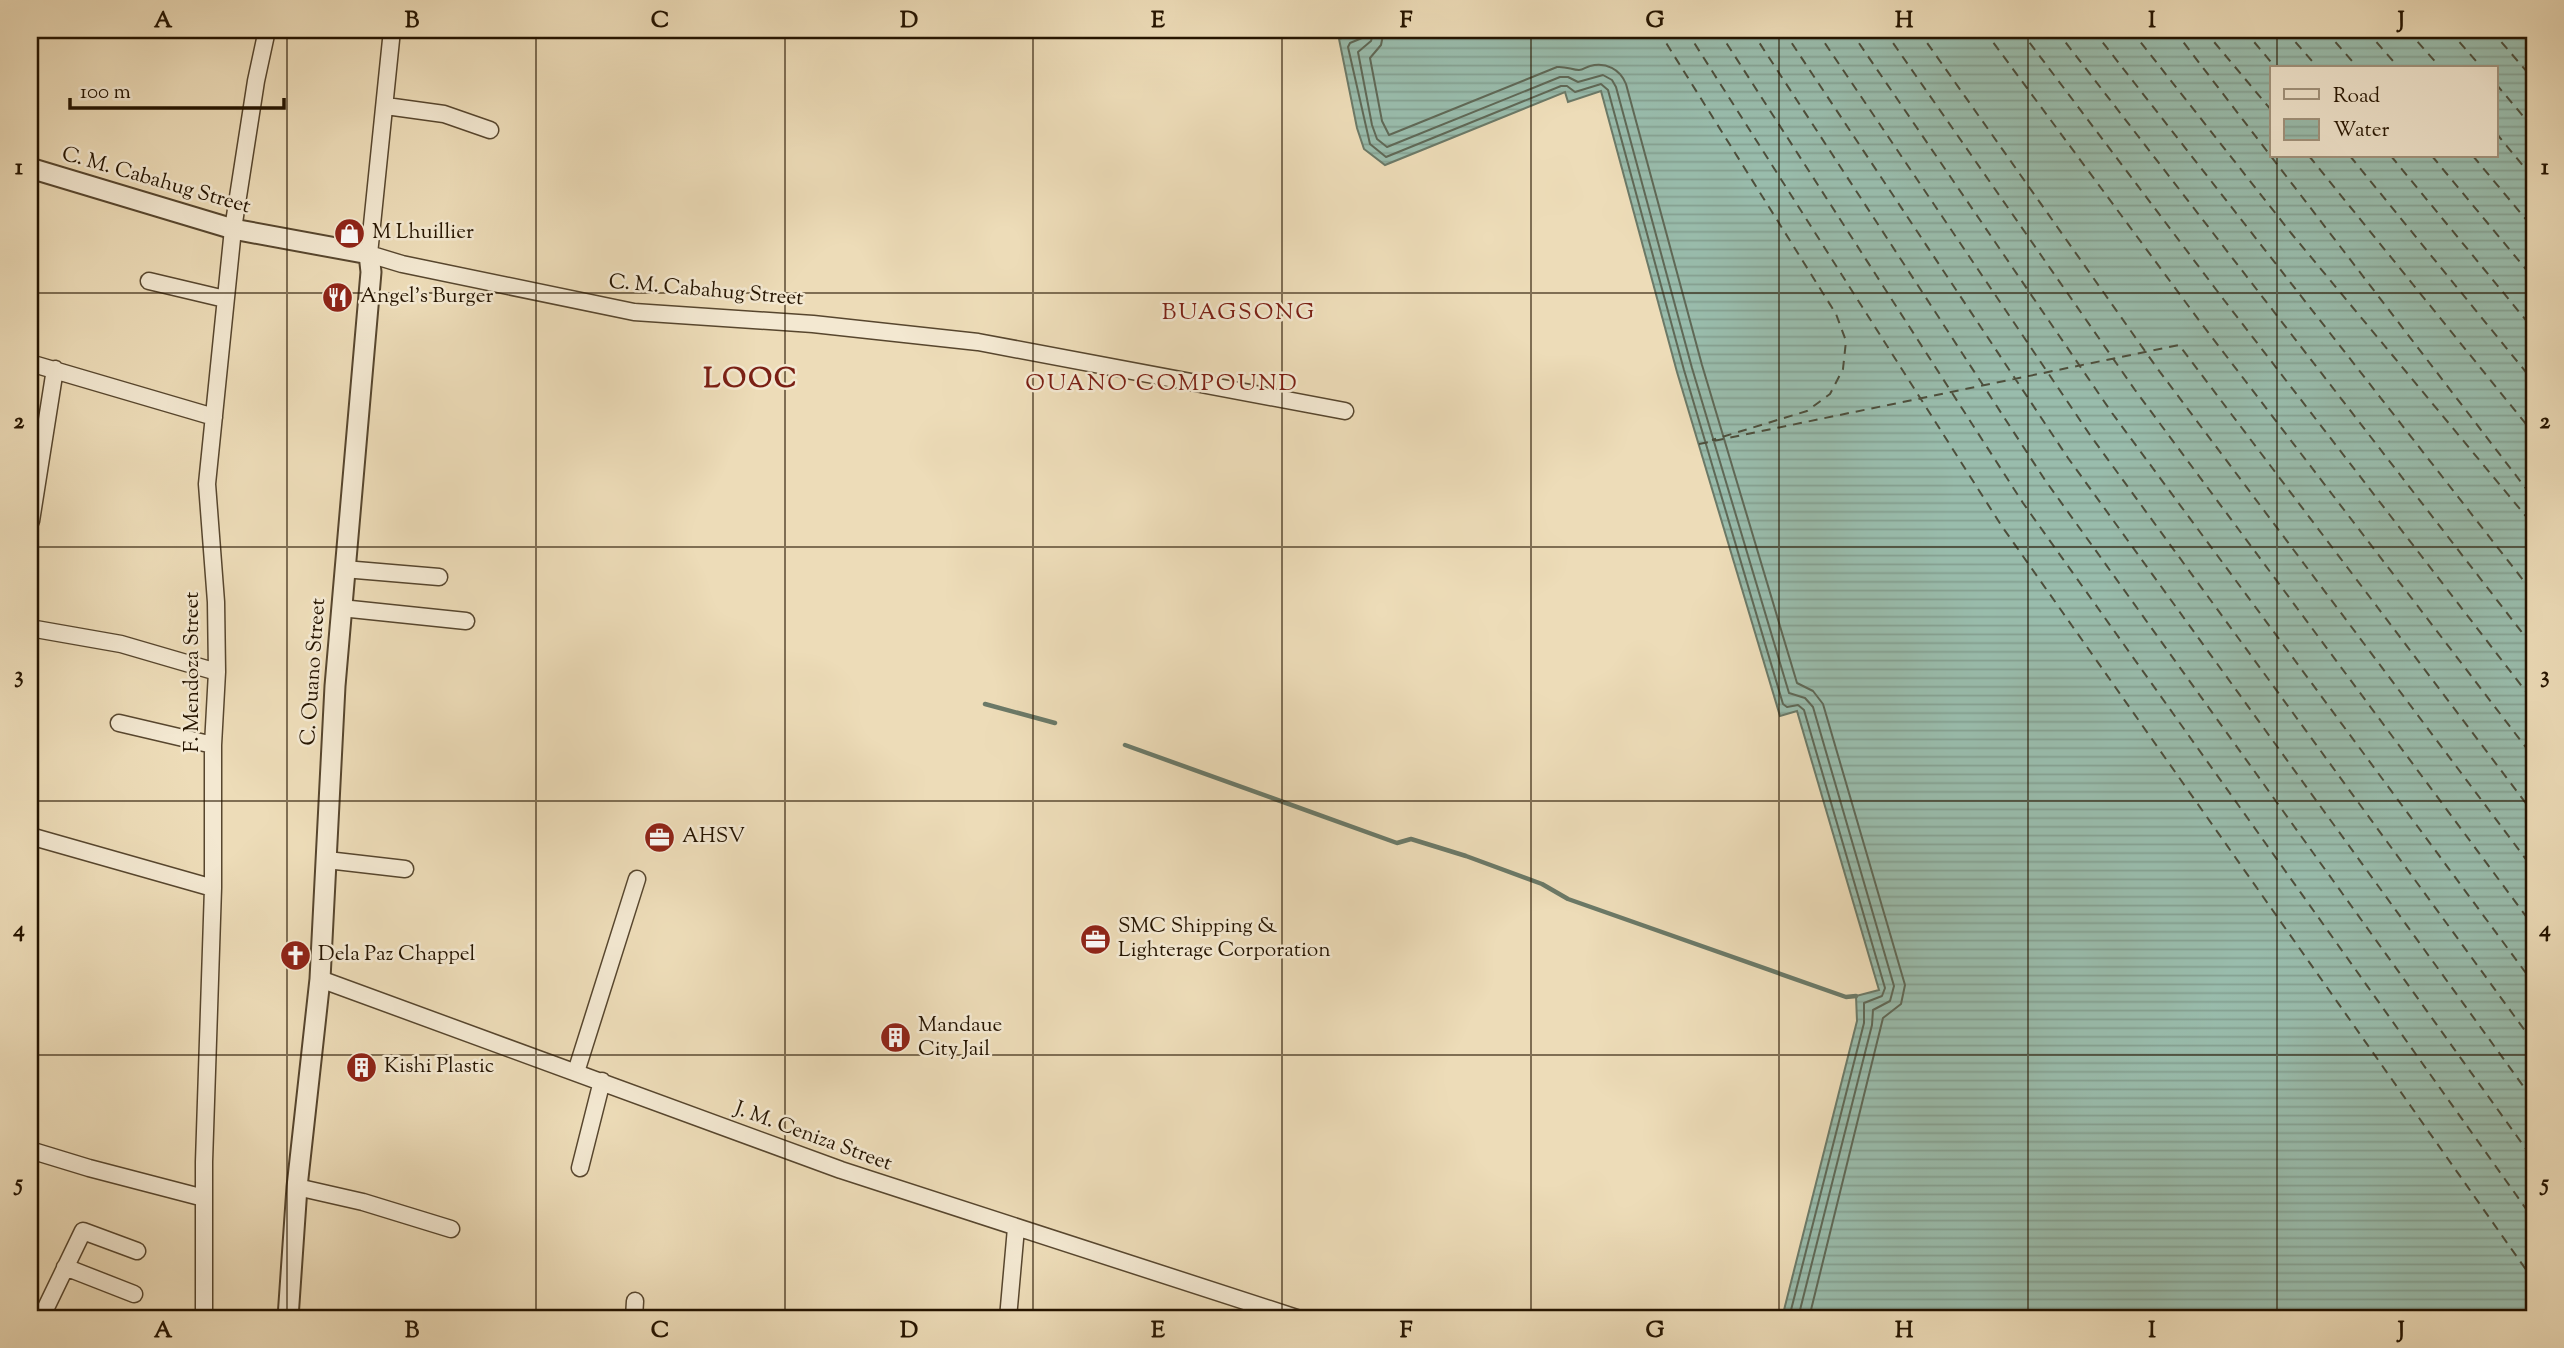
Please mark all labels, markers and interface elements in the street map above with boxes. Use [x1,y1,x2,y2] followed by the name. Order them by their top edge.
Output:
[154,5,173,38] text: A
[405,5,420,38] text: B
[651,5,669,38] text: C
[900,5,918,38] text: D
[1151,5,1165,38] text: E
[1400,5,1413,38] text: F
[1646,5,1665,38] text: G
[1895,5,1914,38] text: H
[2148,5,2156,38] text: I
[2396,5,2405,38] text: J
[70,66,284,110] scale bar
[2270,66,2498,158] legend
[80,78,131,108] text: 100 m
[2333,82,2380,112] text: Road
[2333,116,2390,146] text: Water
[58,140,254,222] street label: C. M. Cabahug Street
[15,152,23,185] text: 1
[2541,152,2549,185] text: 1
[332,216,366,250] shop icon: M Lhuillier
[372,218,474,248] place label: M Lhuillier
[607,268,805,314] street label: C. M. Cabahug Street
[320,280,354,314] restaurant icon: Angel's Burger
[360,282,493,312] place label: Angel's Burger
[1162,297,1316,330] district label: BUAGSONG
[703,360,799,400] district label: LOOC
[1025,368,1299,401] district label: OUANO COMPOUND
[14,406,25,439] text: 2
[2540,406,2551,439] text: 2
[178,592,208,752] street label: F. Mendoza Street
[294,597,334,747] street label: C. Ouano Street
[14,660,24,693] text: 3
[2540,660,2550,693] text: 3
[642,820,676,854] office icon: AHSV
[682,822,745,852] place label: AHSV
[1118,912,1331,966] place label: SMC Shipping & Lighterage Corporation
[12,914,25,947] text: 4
[2538,914,2551,947] text: 4
[1078,922,1112,956] office icon: SMC Shipping & Lighterage Corporation
[278,938,312,972] church icon: Dela Paz Chappel
[318,940,475,970] place label: Dela Paz Chappel
[918,1011,1002,1065] place label: Mandaue City Jail
[878,1021,912,1055] building icon: Mandaue City Jail
[344,1050,378,1084] building icon: Kishi Plastic
[384,1052,494,1082] place label: Kishi Plastic
[729,1094,896,1179] street label: J. M. Ceniza Street
[13,1168,23,1201] text: 5
[2539,1168,2549,1201] text: 5
[154,1315,173,1348] text: A
[405,1315,420,1348] text: B
[651,1315,669,1348] text: C
[900,1315,918,1348] text: D
[1151,1315,1165,1348] text: E
[1400,1315,1413,1348] text: F
[1646,1315,1665,1348] text: G
[1895,1315,1914,1348] text: H
[2148,1315,2156,1348] text: I
[2396,1315,2405,1348] text: J

